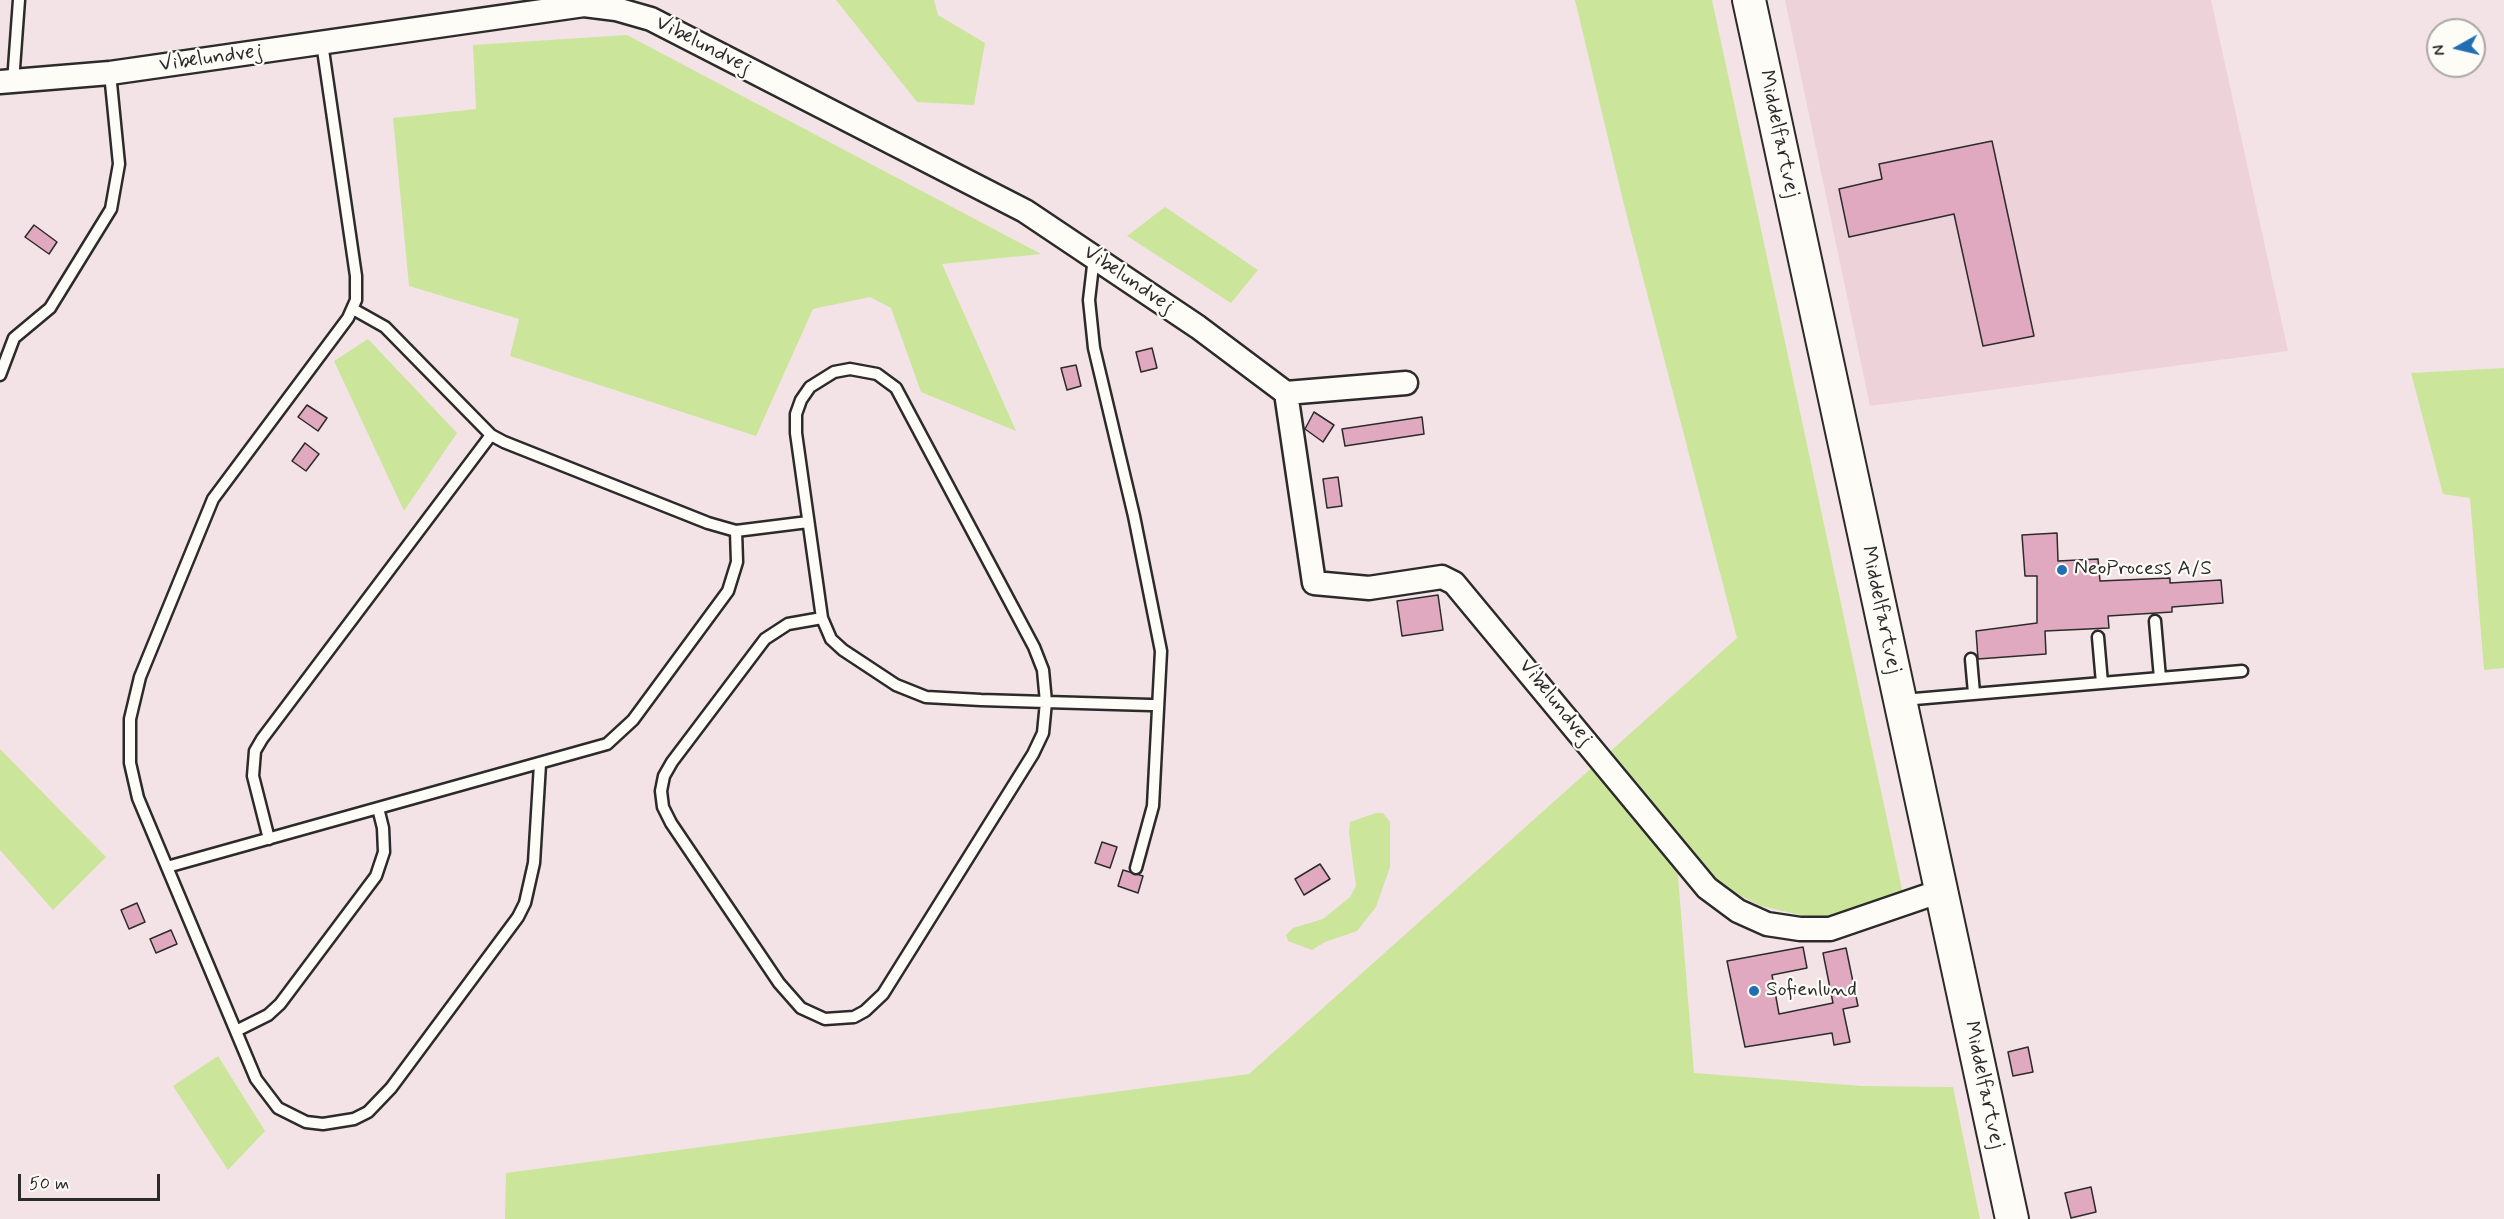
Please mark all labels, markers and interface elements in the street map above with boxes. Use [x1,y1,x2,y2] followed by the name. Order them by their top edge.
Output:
[651,11,755,81] street label: Vibelundvej
[2426,18,2486,78] north arrow
[158,39,264,79] street label: Vibelundvej
[2429,44,2451,57] text: N
[1752,68,1804,200] street label: Middelfartvej
[1078,240,1178,320] street label: Vibelundvej
[1854,544,1906,676] street label: Middelfartvej
[2074,557,2212,583] place label: NeoProcess A/S
[2055,563,2069,577] marker: NeoProcess A/S
[1512,655,1598,751] street label: Vibelundvej
[1766,978,1857,1004] place label: Sofienlund
[1747,984,1761,998] marker: Sofienlund
[1957,1019,2009,1151] street label: Middelfartvej
[21,1162,164,1200] scale bar
[29,1172,69,1196] text: 50 m

